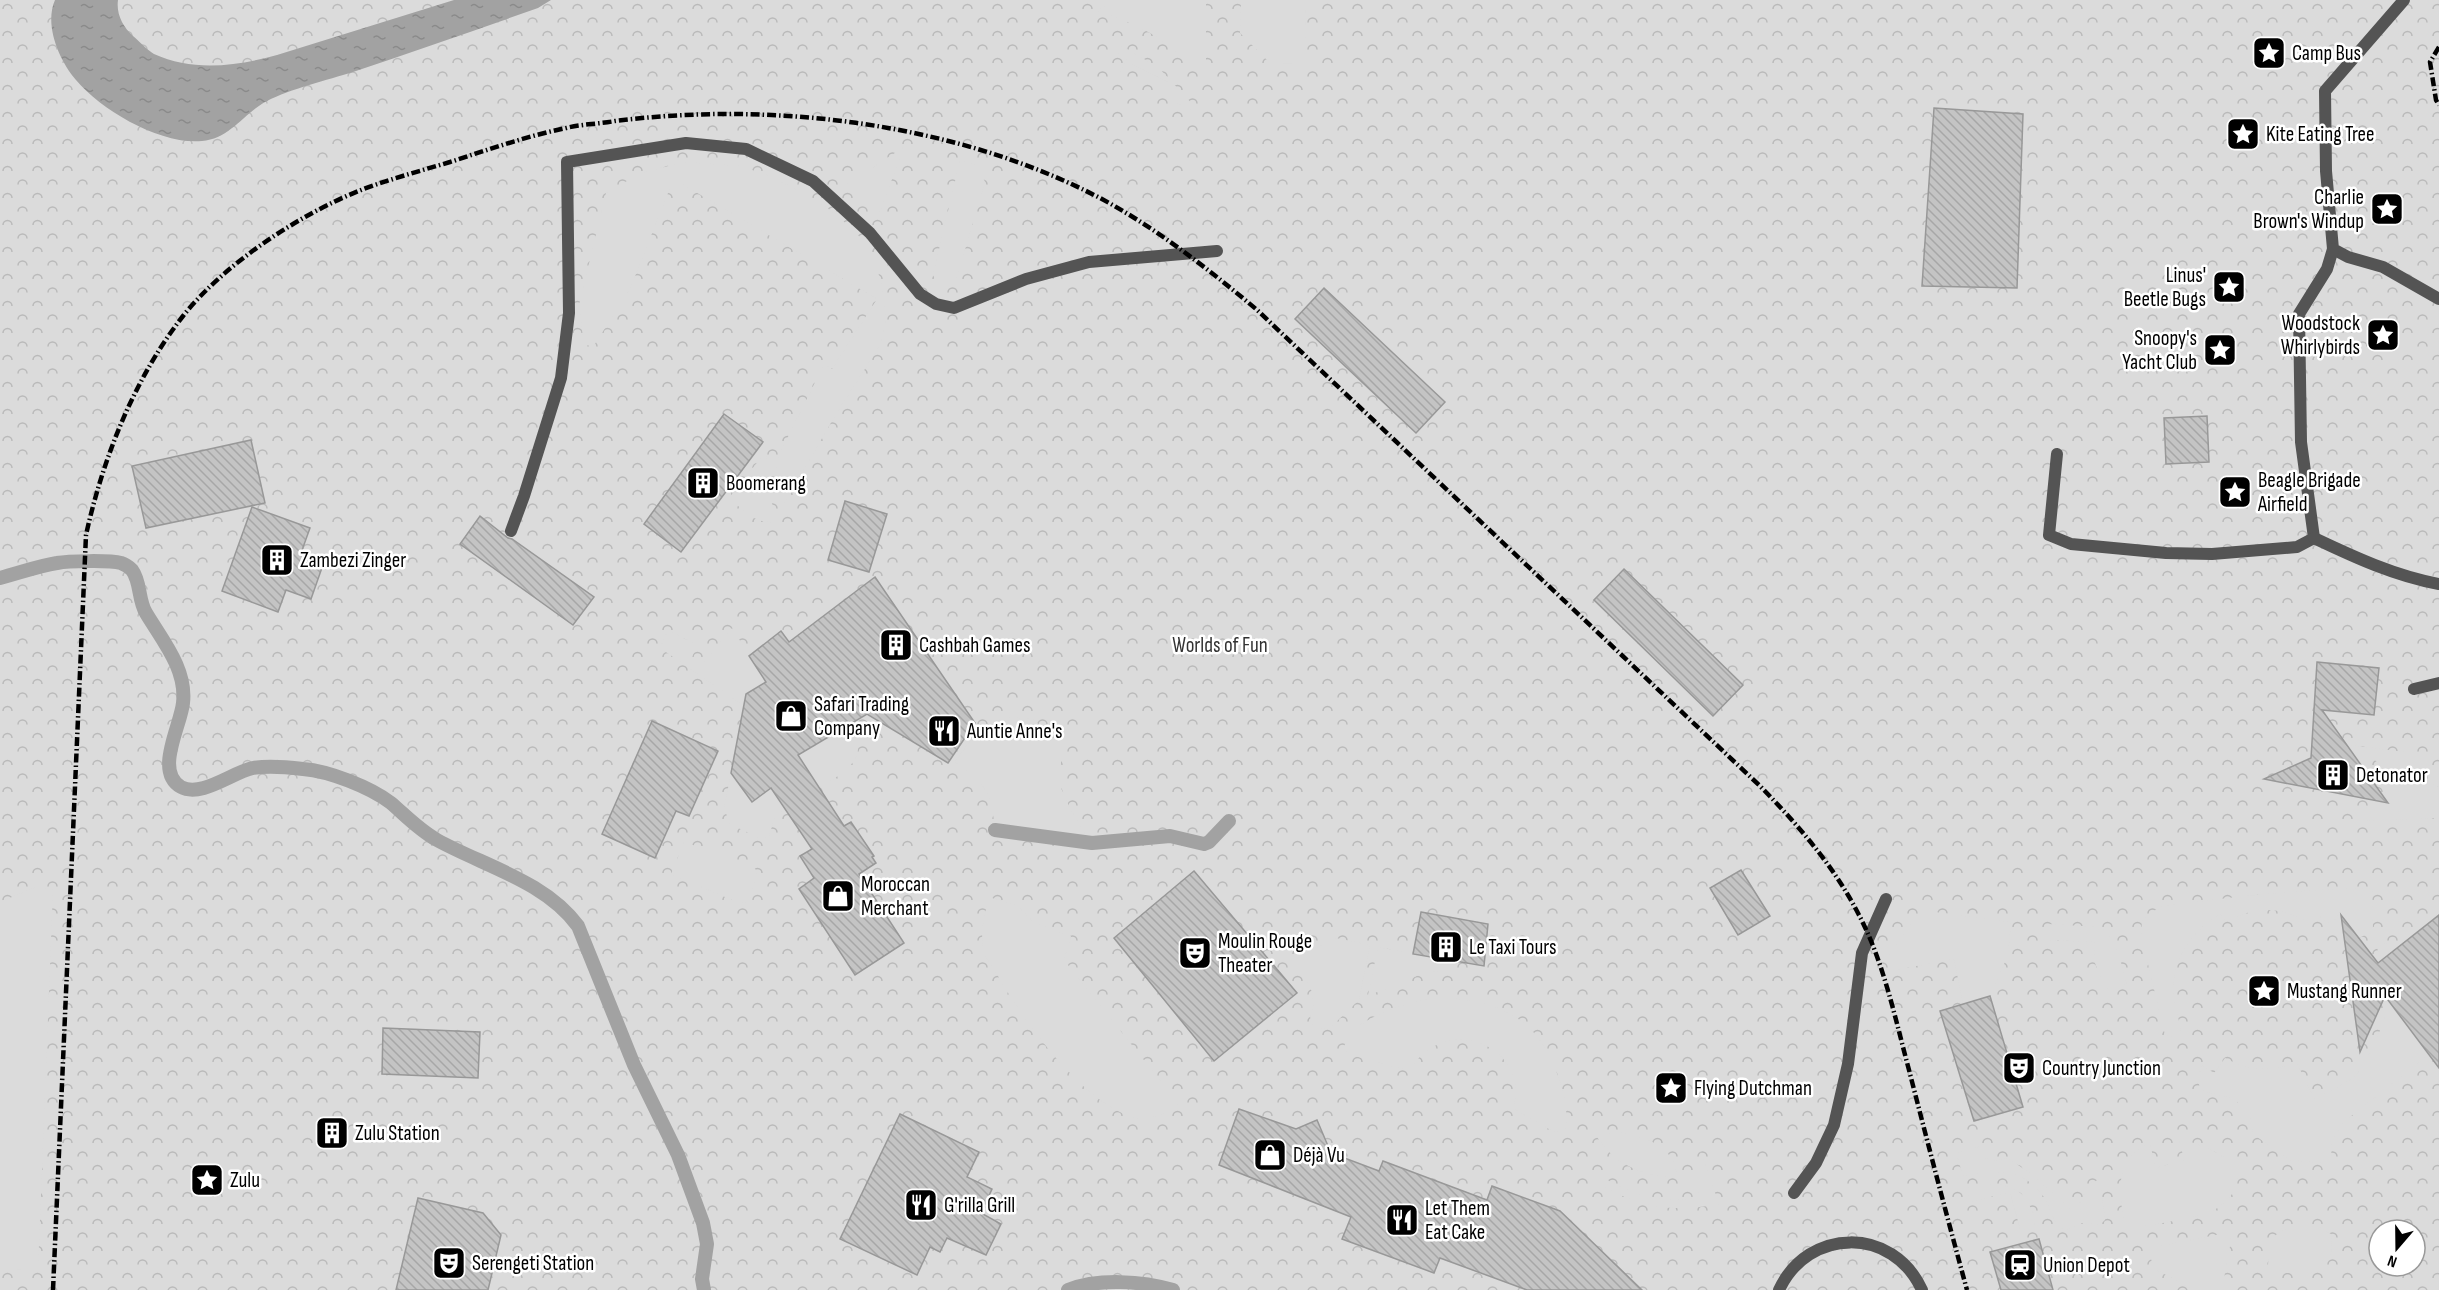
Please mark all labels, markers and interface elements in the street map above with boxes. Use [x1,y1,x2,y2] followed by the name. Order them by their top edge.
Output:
[2251,35,2287,71] place icon: Camp Bus
[2292,41,2361,66] place label: Camp Bus
[2225,116,2261,152] place icon: Kite Eating Tree
[2266,122,2374,147] place label: Kite Eating Tree
[2253,185,2364,234] place label: Charlie Brown's Windup
[2369,191,2405,227] place icon: Charlie Brown's Windup
[2124,263,2206,312] place label: Linus' Beetle Bugs
[2211,269,2247,305] place icon: Linus' Beetle Bugs
[2281,311,2360,360] place label: Woodstock Whirlybirds
[2365,317,2401,353] place icon: Woodstock Whirlybirds
[2122,326,2197,375] place label: Snoopy's Yacht Club
[2202,332,2238,368] place icon: Snoopy's Yacht Club
[685,465,721,501] building icon: Boomerang
[2257,468,2361,517] place label: Beagle Brigade Airfield
[726,471,806,496] place label: Boomerang
[2217,474,2253,510] place icon: Beagle Brigade Airfield
[259,542,295,578] building icon: Zambezi Zinger
[300,548,406,573] place label: Zambezi Zinger
[878,627,914,663] building icon: Cashbah Games
[919,633,1030,658] place label: Cashbah Games
[1172,633,1268,658] park label: Worlds of Fun
[814,692,909,741] place label: Safari Trading Company
[773,698,809,734] shop icon: Safari Trading Company
[926,713,962,749] restaurant icon: Auntie Anne's
[966,719,1063,744] place label: Auntie Anne's
[2315,757,2351,793] building icon: Detonator
[2356,763,2428,788] place label: Detonator
[861,872,930,921] place label: Moroccan Merchant
[820,878,856,914] shop icon: Moroccan Merchant
[1218,929,1312,978] place label: Moulin Rouge Theater
[1428,929,1464,965] building icon: Le Taxi Tours
[1177,935,1213,971] theatre icon: Moulin Rouge Theater
[1469,935,1557,960] place label: Le Taxi Tours
[2246,973,2282,1009] place icon: Mustang Runner
[2287,979,2402,1004] place label: Mustang Runner
[2001,1050,2037,1086] theatre icon: Country Junction
[2042,1056,2161,1081] place label: Country Junction
[1653,1070,1689,1106] place icon: Flying Dutchman
[1694,1076,1812,1101] place label: Flying Dutchman
[314,1115,350,1151] building icon: Zulu Station
[355,1121,440,1146] place label: Zulu Station
[1252,1137,1288,1173] shop icon: Déjà Vu
[1293,1143,1345,1168] place label: Déjà Vu
[189,1162,225,1198] place icon: Zulu
[230,1168,260,1193] place label: Zulu
[903,1187,939,1223] restaurant icon: G'rilla Grill
[944,1193,1015,1218] place label: G'rilla Grill
[1425,1196,1490,1245] place label: Let Them Eat Cake
[1384,1202,1420,1238] restaurant icon: Let Them Eat Cake
[2367,1218,2427,1278] north arrow
[431,1245,467,1281] theatre icon: Serengeti Station
[2002,1247,2038,1283] station icon: Union Depot
[2385,1250,2400,1271] text: N
[472,1251,594,1276] place label: Serengeti Station
[2043,1253,2130,1278] place label: Union Depot

